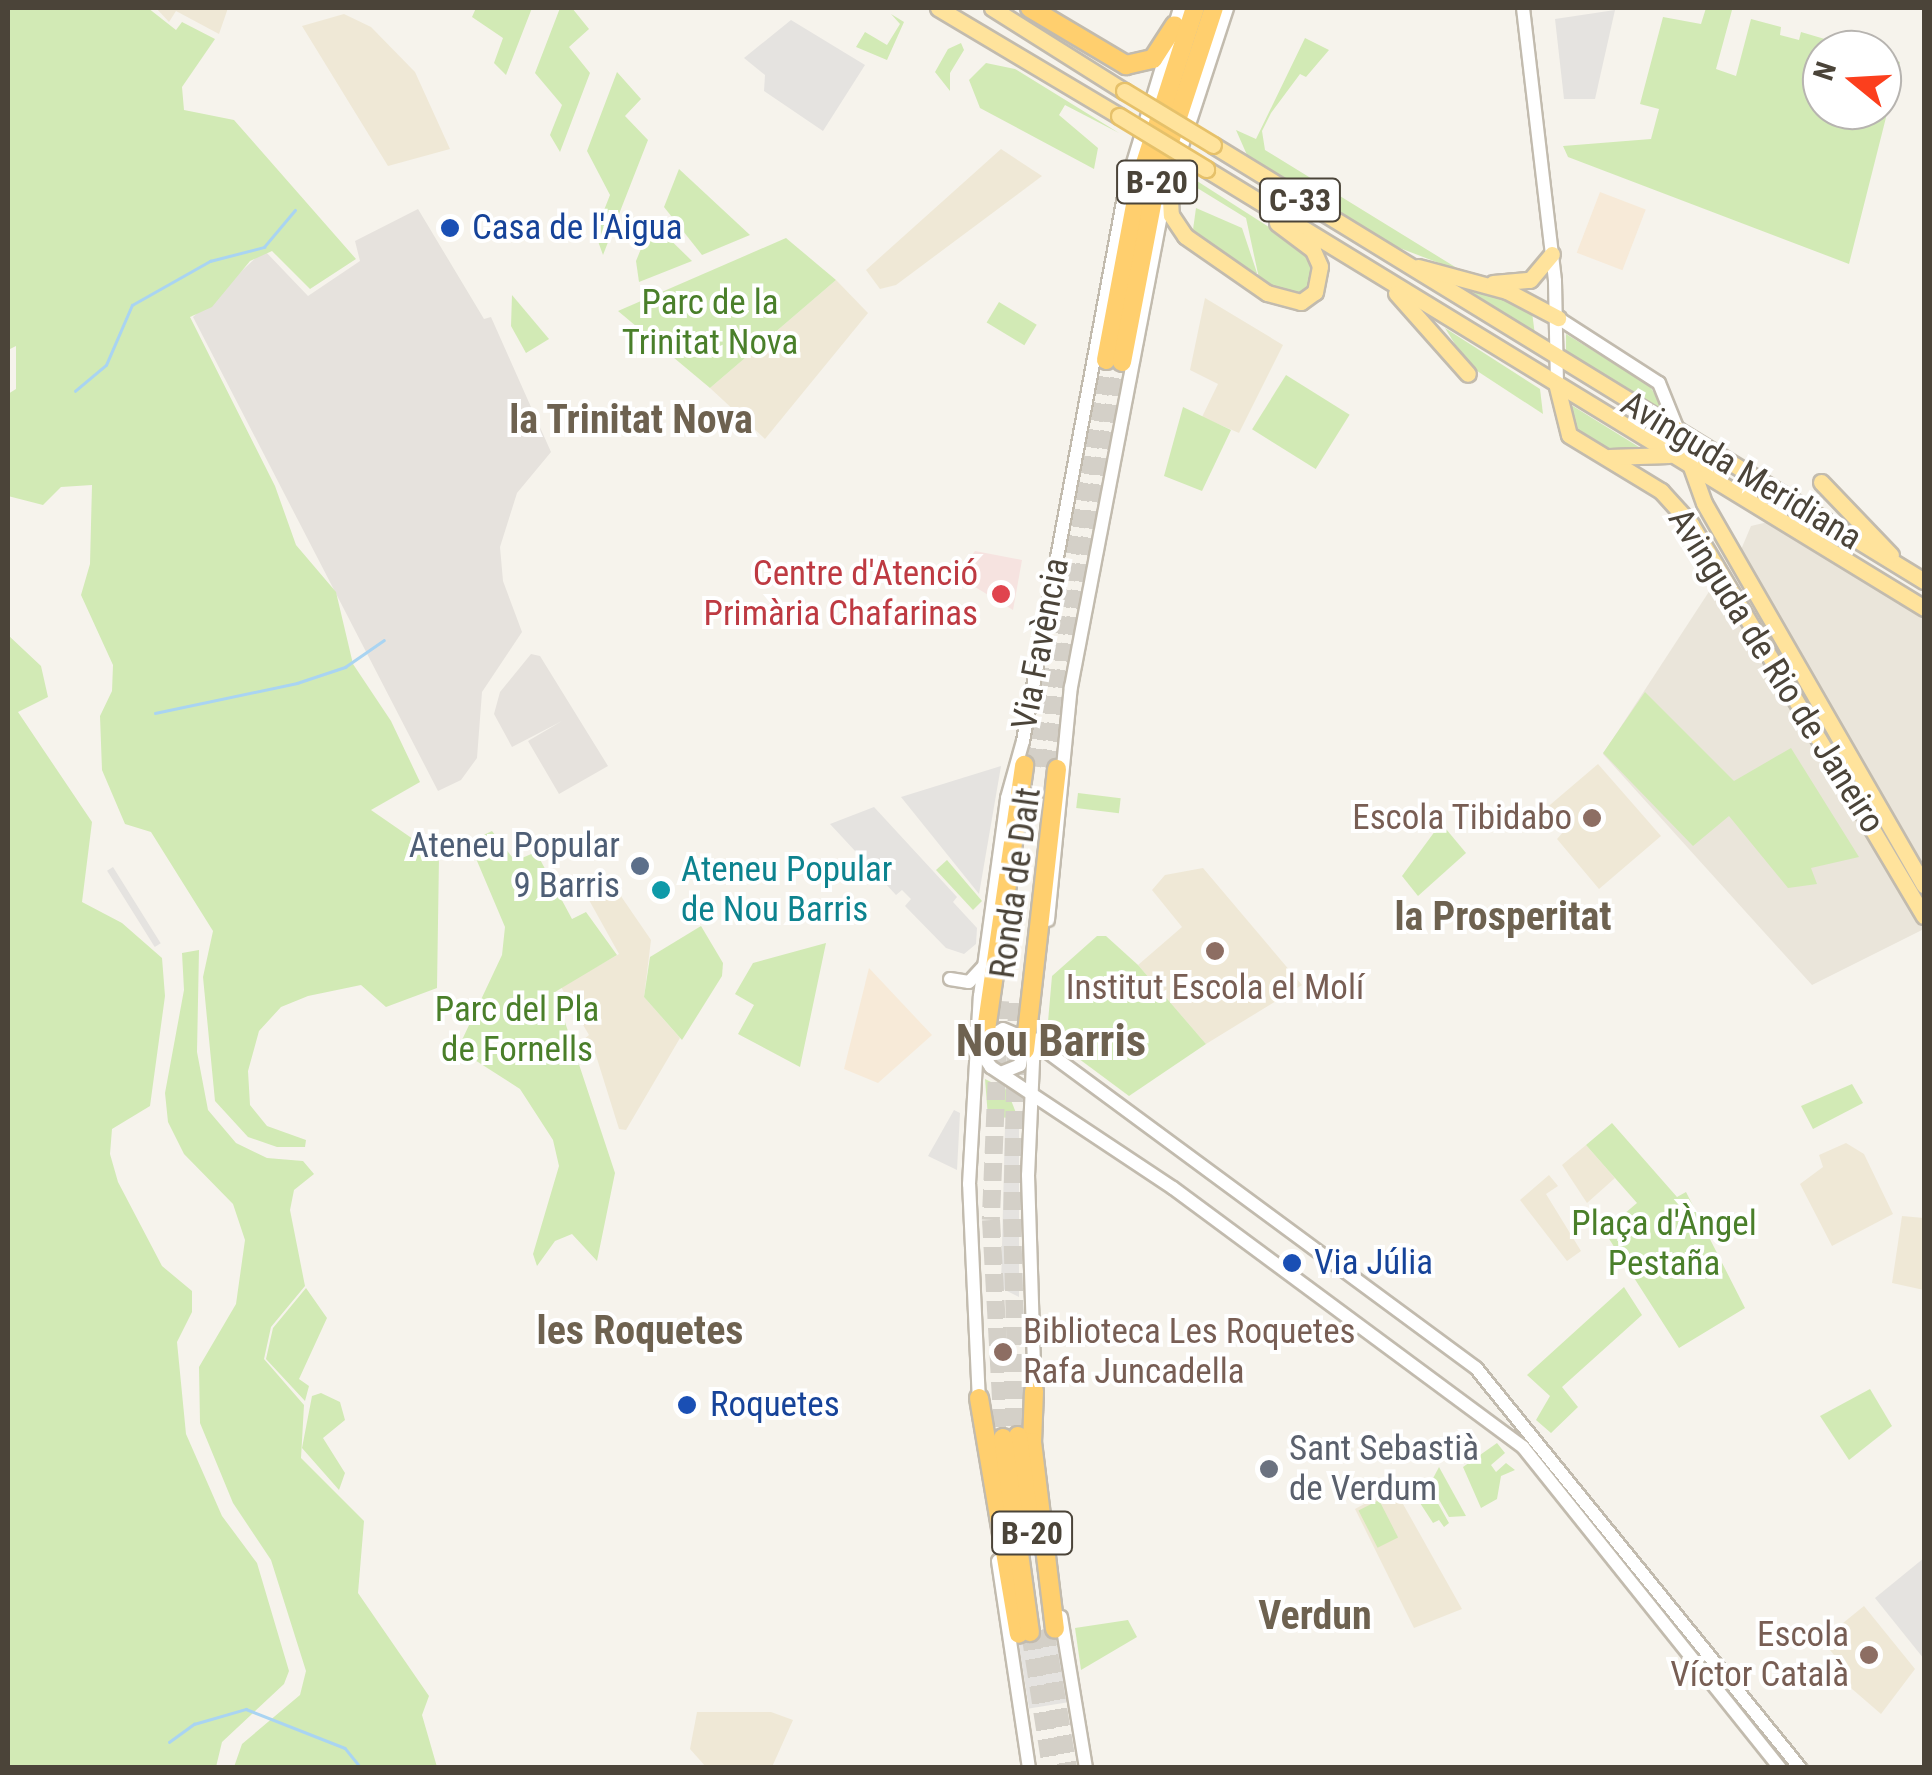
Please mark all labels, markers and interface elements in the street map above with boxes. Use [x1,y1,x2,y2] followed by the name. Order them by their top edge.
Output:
[1802,30,1902,130] north arrow
[1807,58,1843,84] text: N
[1114,155,1200,209] road number: B-20
[1258,173,1342,227] road number: C-33
[472,207,682,249] place label: Casa de l'Aigua
[437,215,463,241] marker: Casa de l'Aigua
[622,282,798,364] park label: Parc de la Trinitat Nova
[1613,383,1869,559] street label: Avinguda Meridiana
[509,396,753,444] district label: la Trinitat Nova
[1659,501,1893,841] street label: Avinguda de Rio de Janeiro
[704,553,978,635] place label: Centre d'Atenció Primària Chafarinas
[1004,554,1078,734] street label: Via Favència
[988,581,1014,607] marker: Centre d'Atenció Primària Chafarinas
[982,785,1050,981] street label: Ronda de Dalt
[1352,797,1572,839] place label: Escola Tibidabo
[1581,807,1603,829] marker: Escola Tibidabo
[409,825,620,907] place label: Ateneu Popular 9 Barris
[681,849,892,931] place label: Ateneu Popular de Nou Barris
[629,855,651,877] marker: Ateneu Popular 9 Barris
[650,879,672,901] marker: Ateneu Popular de Nou Barris
[1394,893,1612,941] district label: la Prosperitat
[1204,940,1226,962] marker: Institut Escola el Molí
[1066,967,1364,1009] place label: Institut Escola el Molí
[435,989,599,1071] park label: Parc del Pla de Fornells
[956,1014,1146,1068] district label: Nou Barris
[1571,1203,1757,1285] park label: Plaça d'Àngel Pestaña
[1314,1242,1433,1284] place label: Via Júlia
[1279,1250,1305,1276] marker: Via Júlia
[537,1307,743,1355] district label: les Roquetes
[1023,1311,1356,1393] place label: Biblioteca Les Roquetes Rafa Juncadella
[992,1341,1014,1363] marker: Biblioteca Les Roquetes Rafa Juncadella
[710,1384,840,1426] place label: Roquetes
[674,1392,700,1418] marker: Roquetes
[1289,1428,1479,1510] place label: Sant Sebastià de Verdum
[1258,1458,1280,1480] marker: Sant Sebastià de Verdum
[990,1506,1074,1560] road number: B-20
[1258,1592,1372,1640] district label: Verdun
[1670,1614,1849,1696] place label: Escola Víctor Català
[1858,1644,1880,1666] marker: Escola Víctor Català

